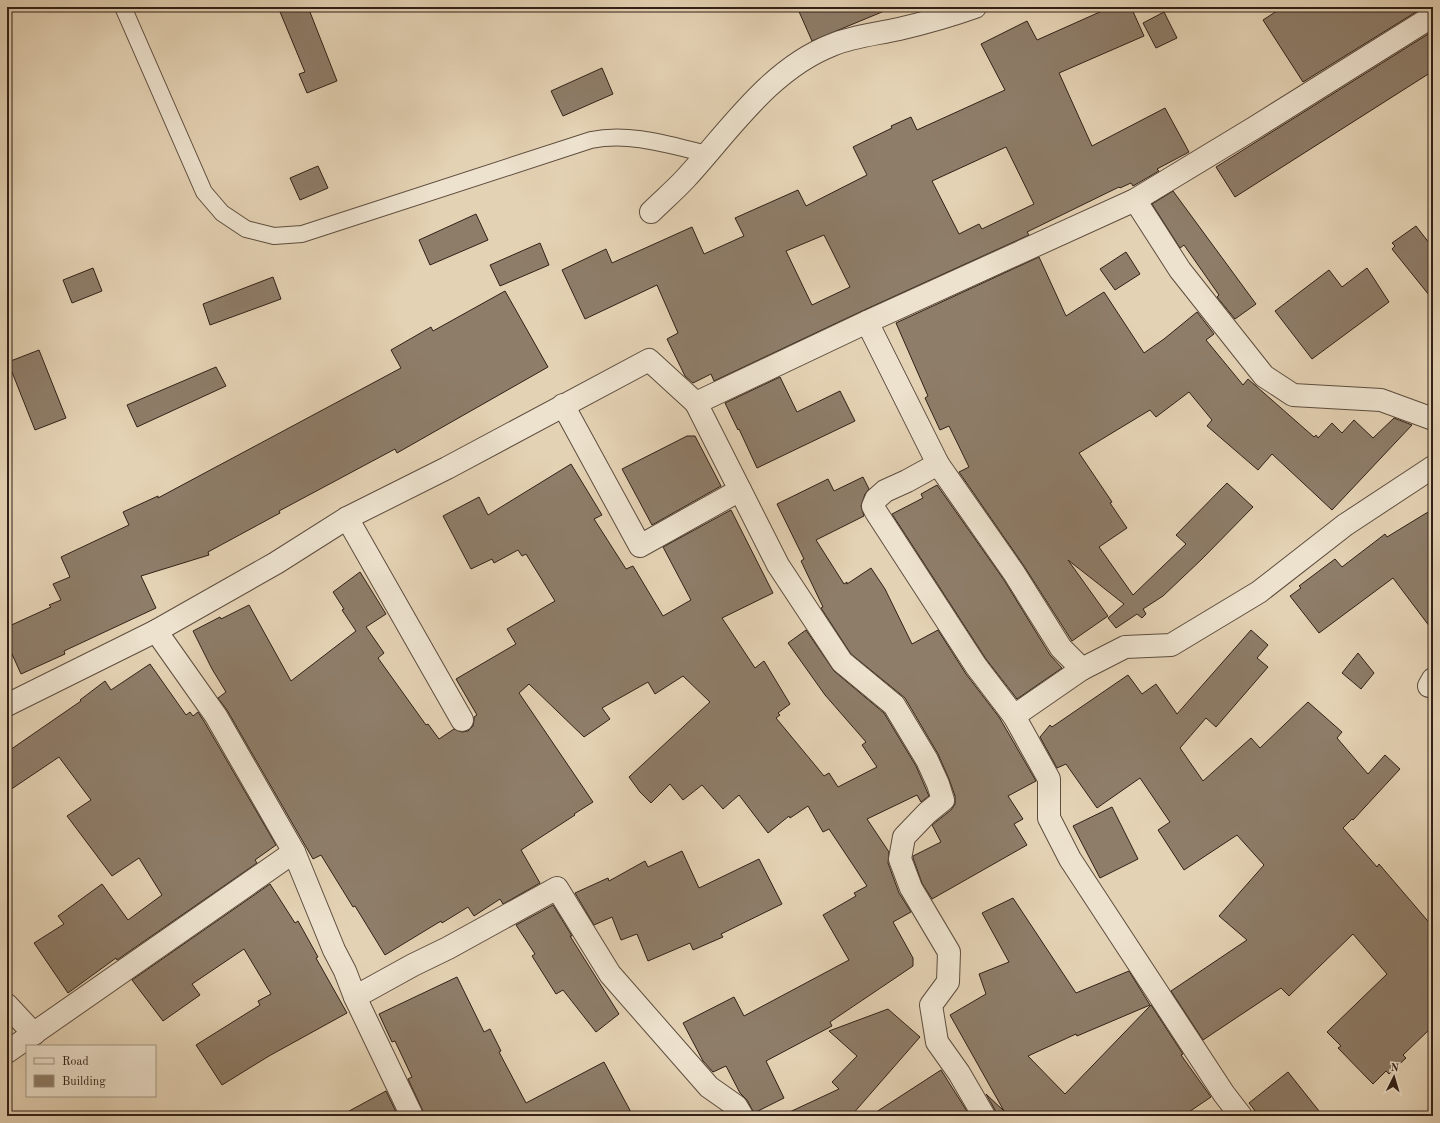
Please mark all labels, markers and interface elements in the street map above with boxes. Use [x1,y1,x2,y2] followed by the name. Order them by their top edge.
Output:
[26,1045,156,1097] legend
[62,1056,89,1068] text: Road
[1374,1057,1414,1097] north arrow
[1390,1063,1400,1074] text: N
[62,1076,106,1088] text: Building

